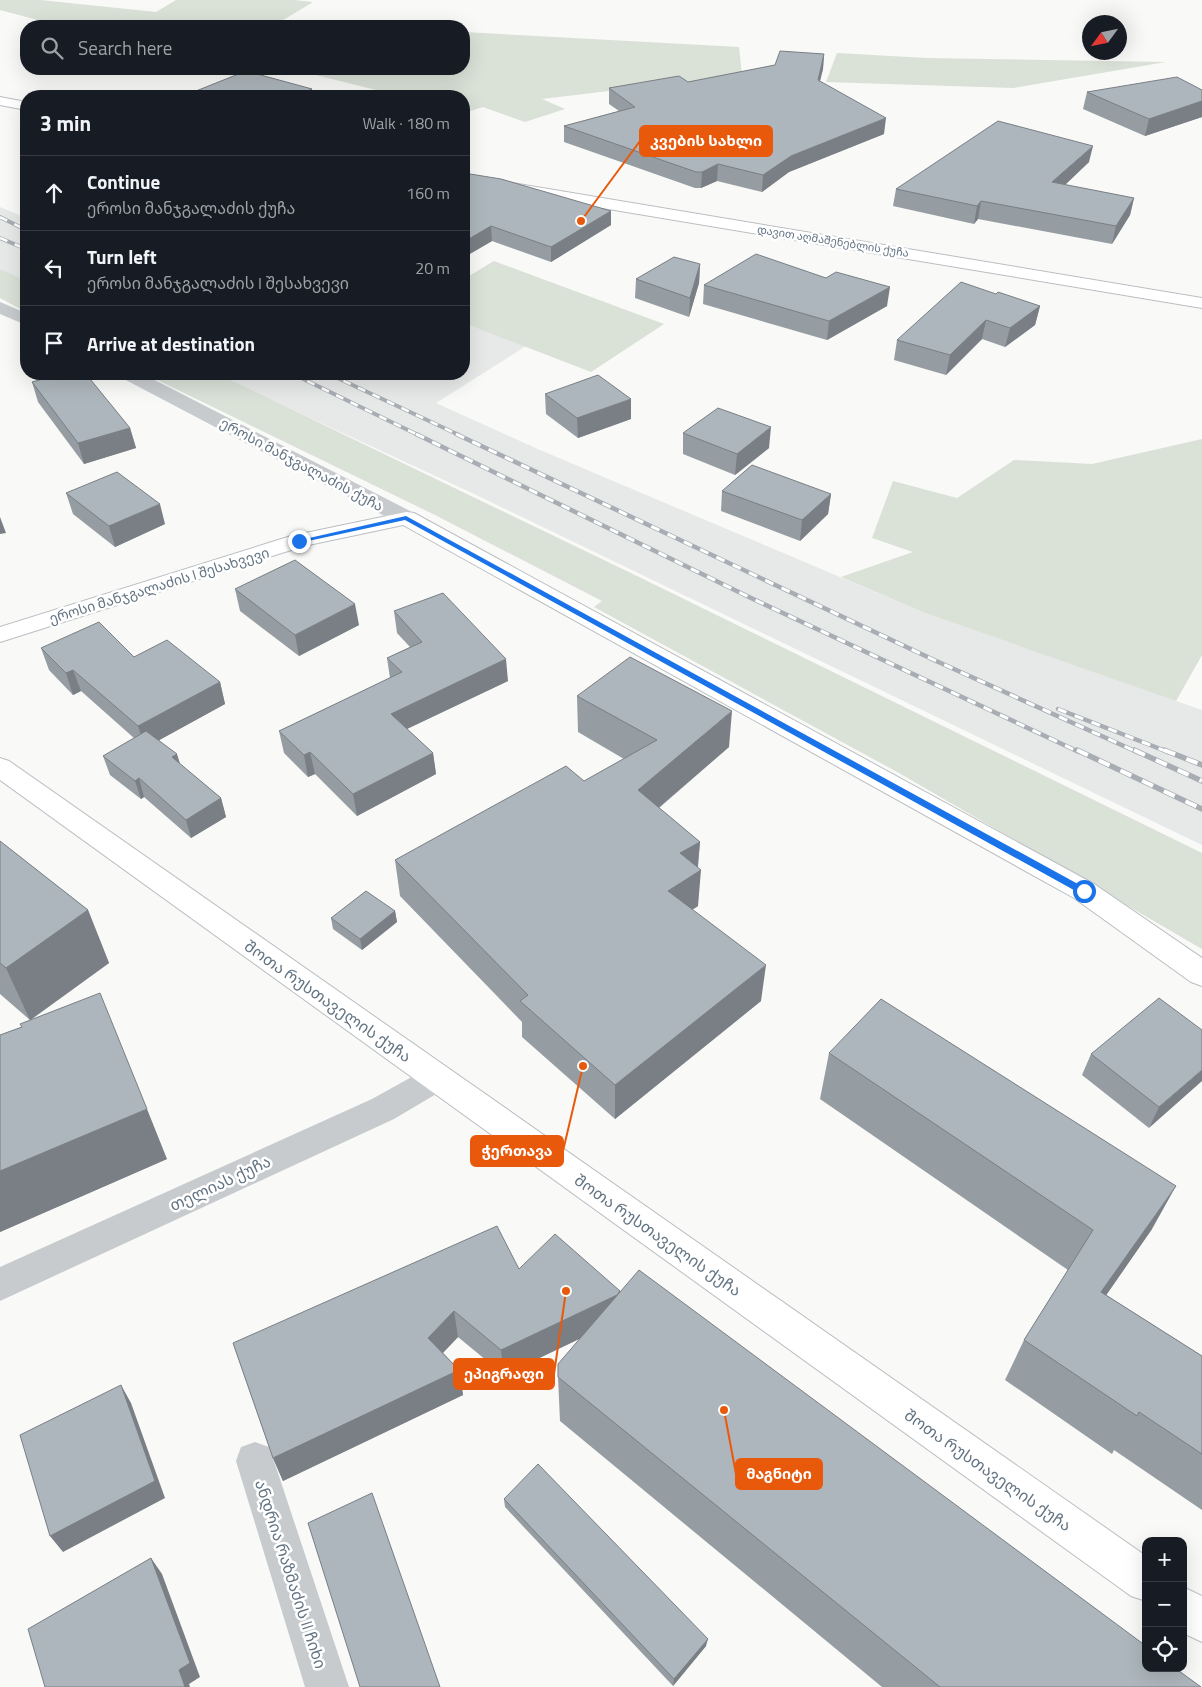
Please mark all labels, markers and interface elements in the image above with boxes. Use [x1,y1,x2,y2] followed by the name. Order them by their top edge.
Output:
[1082,15,1127,60] north arrow
[20,20,470,75] search box
[78,33,172,62] text: Search here
[38,34,66,62] icon: search
[40,107,91,139] text: 3 min
[362,111,450,135] text: Walk · 180 m
[640,126,772,156] callout: კვების სახლი
[650,129,762,152] text: კვების სახლი
[87,167,160,196] text: Continue
[40,179,68,207] icon: ahead
[406,181,450,205] text: 160 m
[87,196,295,220] text: ეროსი მანჯგალაძის ქუჩა
[756,221,910,261] street label: დავით აღმაშენებლის ქუჩა
[87,242,157,271] text: Turn left
[40,254,68,282] icon: left
[415,256,450,280] text: 20 m
[87,271,349,295] text: ეროსი მანჯგალაძის I შესახვევი
[40,329,68,357] icon: arrive
[87,329,255,358] text: Arrive at destination
[217,412,387,516] street label: ეროსი მანჯგალაძის ქუჩა
[288,530,311,553] route end
[46,541,272,629] street label: ეროსი მანჯგალაძის I შესახვევი
[1073,880,1096,903] route start
[240,934,416,1068] street label: შოთა რუსთაველის ქუჩა
[471,1136,563,1166] callout: ჭერთავა
[481,1139,553,1162] text: ჭერთავა
[165,1149,275,1217] street label: თელიას ქუჩა
[570,1168,746,1302] street label: შოთა რუსთაველის ქუჩა
[454,1359,554,1389] callout: ეპიგრაფი
[464,1362,544,1385] text: ეპიგრაფი
[900,1403,1076,1537] street label: შოთა რუსთაველის ქუჩა
[736,1459,822,1489] callout: მაგნიტი
[746,1462,812,1485] text: მაგნიტი
[249,1476,333,1672] street label: ანდრია რაზმაძის II ჩიხი
[1142,1537,1187,1672] map controls
[1142,1537,1187,1582] button: +
[1142,1582,1187,1627] button: −
[1142,1627,1187,1672] button: locate

